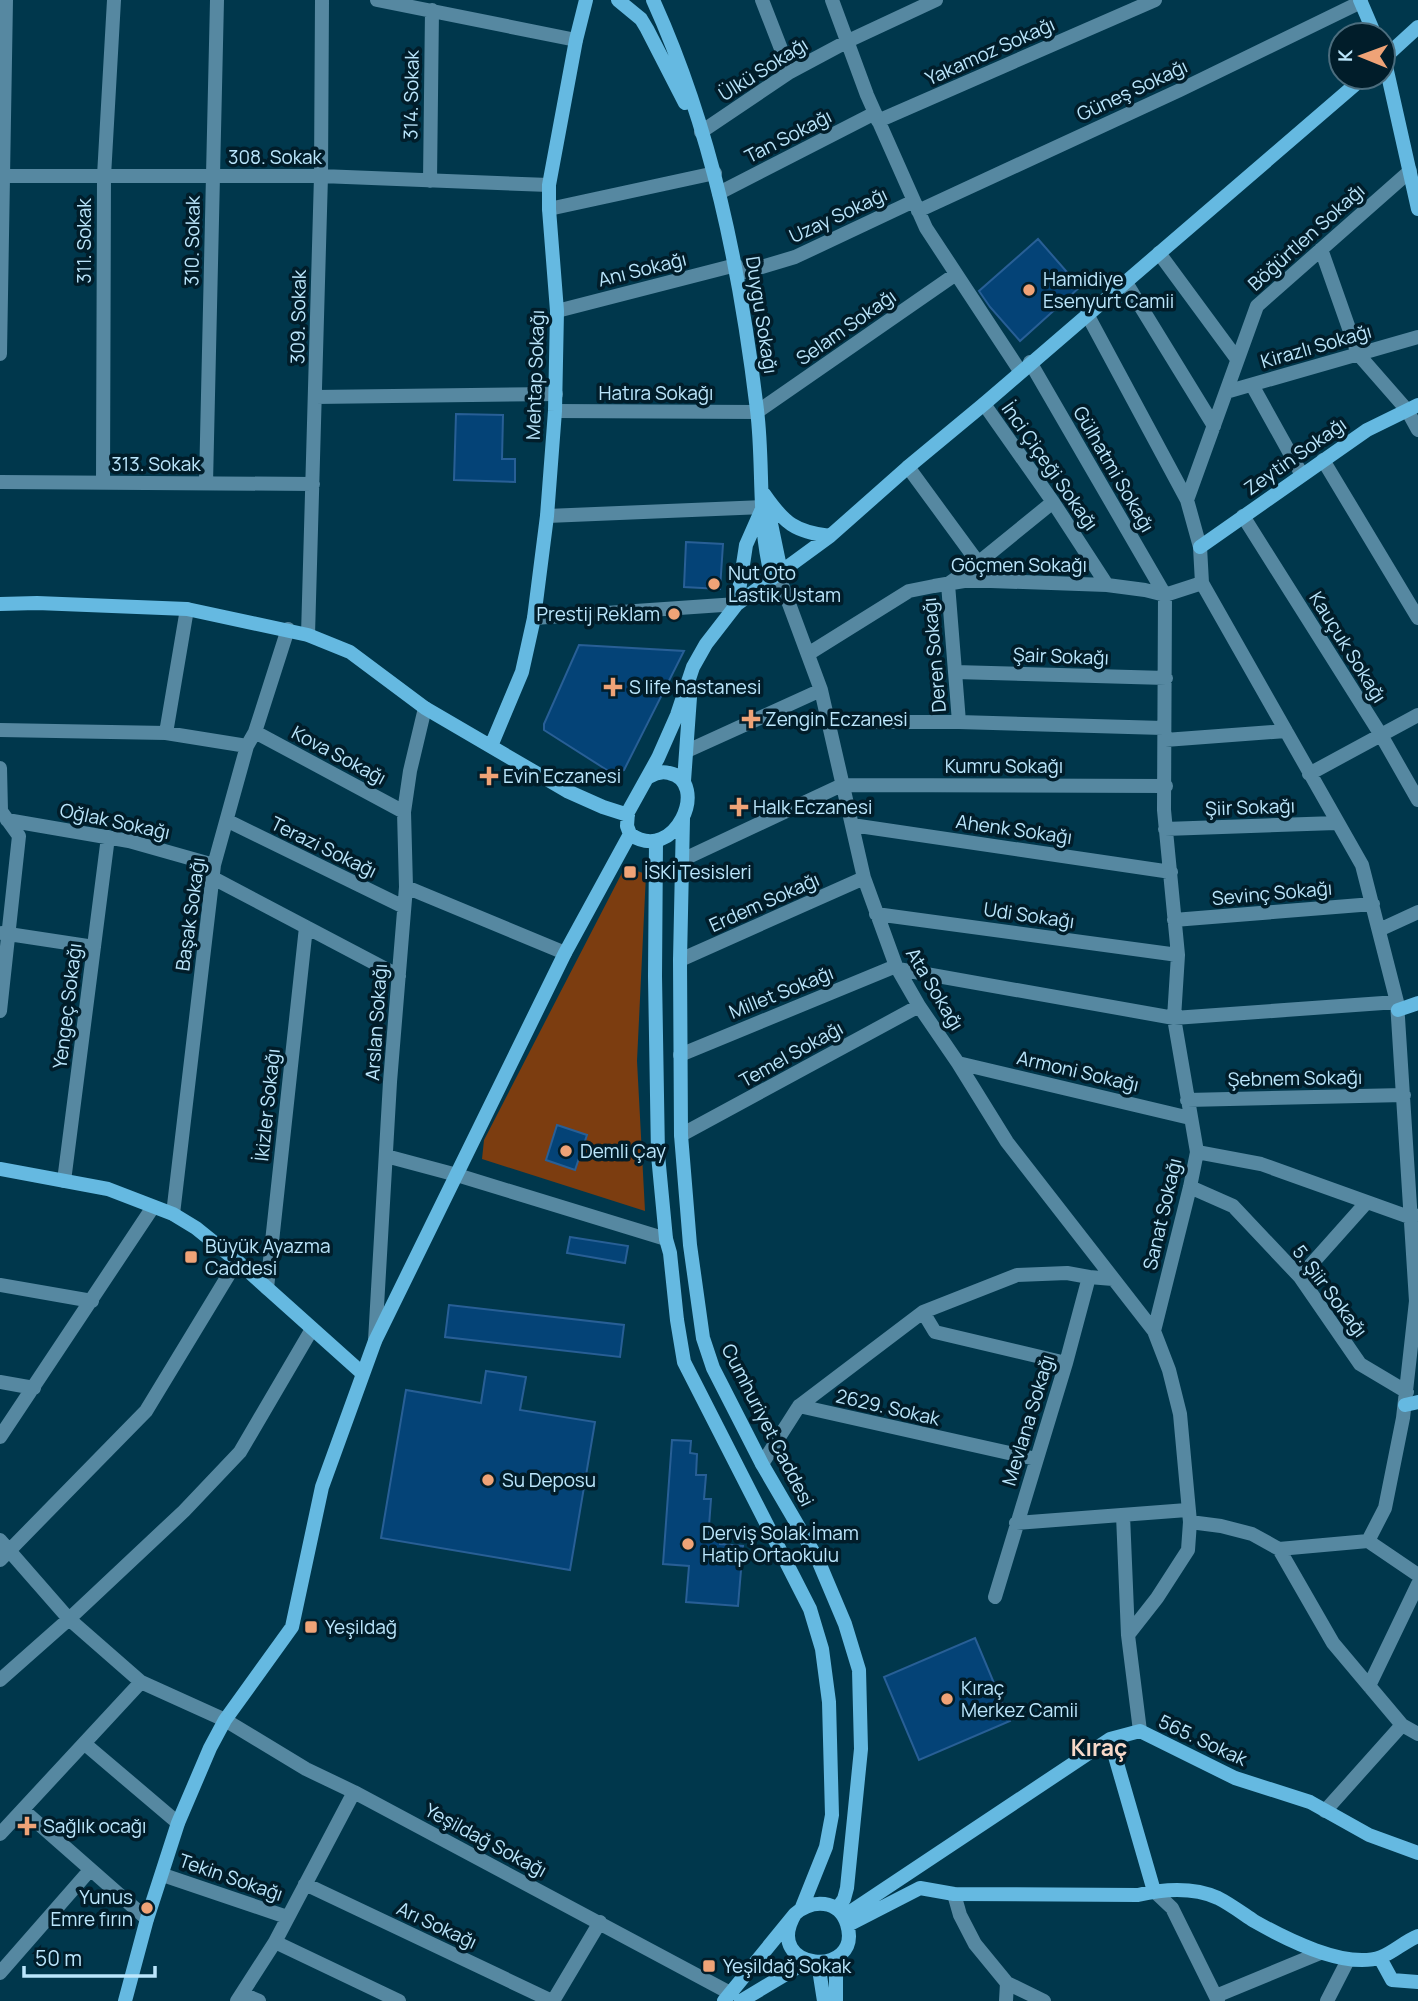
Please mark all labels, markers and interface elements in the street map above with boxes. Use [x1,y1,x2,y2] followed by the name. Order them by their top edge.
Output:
[921,11,1059,91] street label: Yakamoz Sokağı
[1327,21,1397,91] north arrow
[713,31,813,107] street label: Ülkü Sokağı
[397,49,425,140] street label: 314. Sokak
[1332,49,1358,62] text: K
[1072,53,1192,127] street label: Güneş Sokağı
[740,103,836,169] street label: Tan Sokağı
[228,144,323,170] street label: 308. Sokak
[1242,178,1370,296] street label: Böğürtlen Sokağı
[785,181,891,249] street label: Uzay Sokağı
[178,195,206,286] street label: 310. Sokak
[71,198,97,284] street label: 311. Sokak
[595,245,689,293] street label: Anı Sokağı
[740,254,784,376] street label: Duygu Sokağı
[1043,266,1174,314] place label: Hamidiye Esenyurt Camii
[284,269,312,364] street label: 309. Sokak
[1021,282,1037,298] marker: Hamidiye Esenyurt Camii
[791,283,901,371] street label: Selam Sokağı
[520,309,550,441] street label: Mehtap Sokağı
[1258,318,1374,374] street label: Kirazlı Sokağı
[598,380,714,406] street label: Hatıra Sokağı
[996,396,1104,536] street label: İnci Çiçeği Sokağı
[1067,401,1161,537] street label: Gülhatmi Sokağı
[1239,411,1351,501] street label: Zeytin Sokağı
[111,451,201,477] street label: 313. Sokak
[951,552,1087,578] street label: Göçmen Sokağı
[728,560,841,608] place label: Nut Oto Lastik Ustam
[706,576,722,592] marker: Nut Oto Lastik Ustam
[1303,586,1393,708] street label: Kauçuk Sokağı
[916,597,952,713] street label: Deren Sokağı
[537,601,660,627] place label: Prestij Reklam
[666,606,682,622] marker: Prestij Reklam
[1013,641,1109,671] street label: Şair Sokağı
[629,674,761,700] place label: S life hastanesi
[603,677,623,697] marker: S life hastanesi
[765,706,908,732] place label: Zengin Eczanesi
[743,711,759,727] marker: Zengin Eczanesi
[287,719,391,791] street label: Kova Sokağı
[945,753,1063,779] street label: Kumru Sokağı
[503,763,621,789] place label: Evin Eczanesi
[481,768,497,784] marker: Evin Eczanesi
[1205,792,1295,822] street label: Şiir Sokağı
[753,794,872,820] place label: Halk Eczanesi
[58,797,172,845] street label: Oğlak Sokağı
[731,799,747,815] marker: Halk Eczanesi
[954,808,1074,850] street label: Ahenk Sokağı
[267,810,381,884] street label: Terazi Sokağı
[169,855,211,973] street label: Başak Sokağı
[644,859,752,885] place label: İSKİ Tesisleri
[622,864,638,880] marker: İSKİ Tesisleri
[705,866,823,938] street label: Erdem Sokağı
[1211,875,1333,911] street label: Sevinç Sokağı
[982,896,1076,934] street label: Udi Sokağı
[46,942,88,1070] street label: Yengeç Sokağı
[900,943,970,1035] street label: Ata Sokağı
[725,959,837,1025] street label: Millet Sokağı
[359,963,393,1081] street label: Arslan Sokağı
[735,1015,847,1093] street label: Temel Sokağı
[1015,1044,1141,1098] street label: Armoni Sokağı
[248,1047,286,1163] street label: İkizler Sokağı
[1227,1064,1363,1092] street label: Şebnem Sokağı
[580,1138,666,1164] place label: Demli Çay
[558,1143,574,1159] marker: Demli Çay
[1136,1155,1188,1273] street label: Sanat Sokağı
[205,1233,330,1281] place label: Büyük Ayazma Caddesi
[1287,1239,1373,1343] street label: 5. Şiir Sokağı
[183,1249,199,1265] marker: Büyük Ayazma Caddesi
[716,1339,820,1511] street label: Cumhuriyet Caddesi
[996,1351,1060,1489] street label: Mevlana Sokağı
[834,1382,943,1432] street label: 2629. Sokak
[502,1467,596,1493] place label: Su Deposu
[480,1472,496,1488] marker: Su Deposu
[702,1520,859,1568] place label: Derviş Solak İmam Hatip Ortaokulu
[680,1536,696,1552] marker: Derviş Solak İmam Hatip Ortaokulu
[325,1614,397,1640] place label: Yeşildağ
[303,1619,319,1635] marker: Yeşildağ
[961,1675,1078,1723] place label: Kıraç Merkez Camii
[939,1691,955,1707] marker: Kıraç Merkez Camii
[1155,1708,1252,1772] street label: 565. Sokak
[1071,1731,1127,1763] district label: Kıraç
[421,1797,551,1883] street label: Yeşildağ Sokağı
[43,1813,147,1839] place label: Sağlık ocağı
[17,1816,37,1836] marker: Sağlık ocağı
[175,1847,287,1907] street label: Tekin Sokağı
[50,1884,133,1932] place label: Yunus Emre fırın
[393,1895,481,1955] street label: Arı Sokağı
[139,1900,155,1916] marker: Yunus Emre fırın
[24,1934,156,1978] scale bar
[35,1944,82,1972] text: 50 m
[723,1953,852,1979] place label: Yeşildağ Sokak
[701,1958,717,1974] marker: Yeşildağ Sokak

